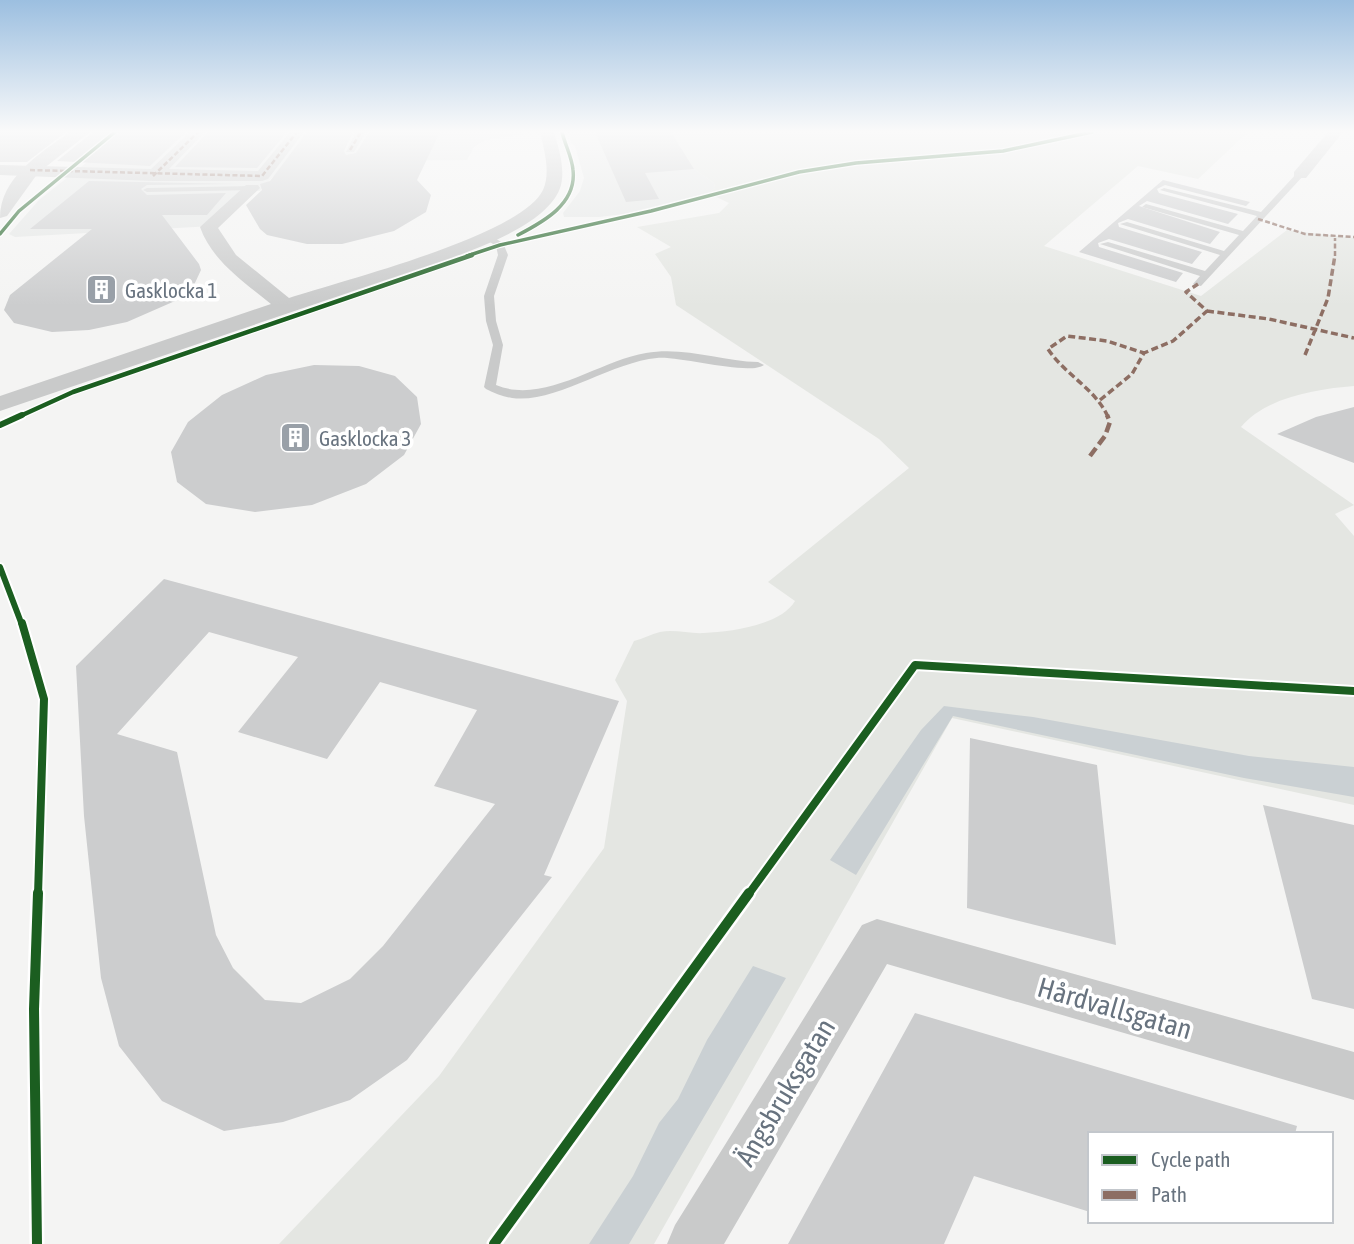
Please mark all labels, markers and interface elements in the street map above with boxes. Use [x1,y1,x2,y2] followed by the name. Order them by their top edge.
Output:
[85,273,119,307] building icon: Gasklocka 1
[125,278,217,302] place label: Gasklocka 1
[279,421,313,455] building icon: Gasklocka 3
[319,426,411,450] place label: Gasklocka 3
[1034,971,1196,1045] street label: Hårdvallsgatan
[729,1013,841,1171] street label: Ängsbruksgatan
[1088,1132,1333,1223] legend
[1151,1147,1230,1171] text: Cycle path
[1151,1182,1187,1206] text: Path

